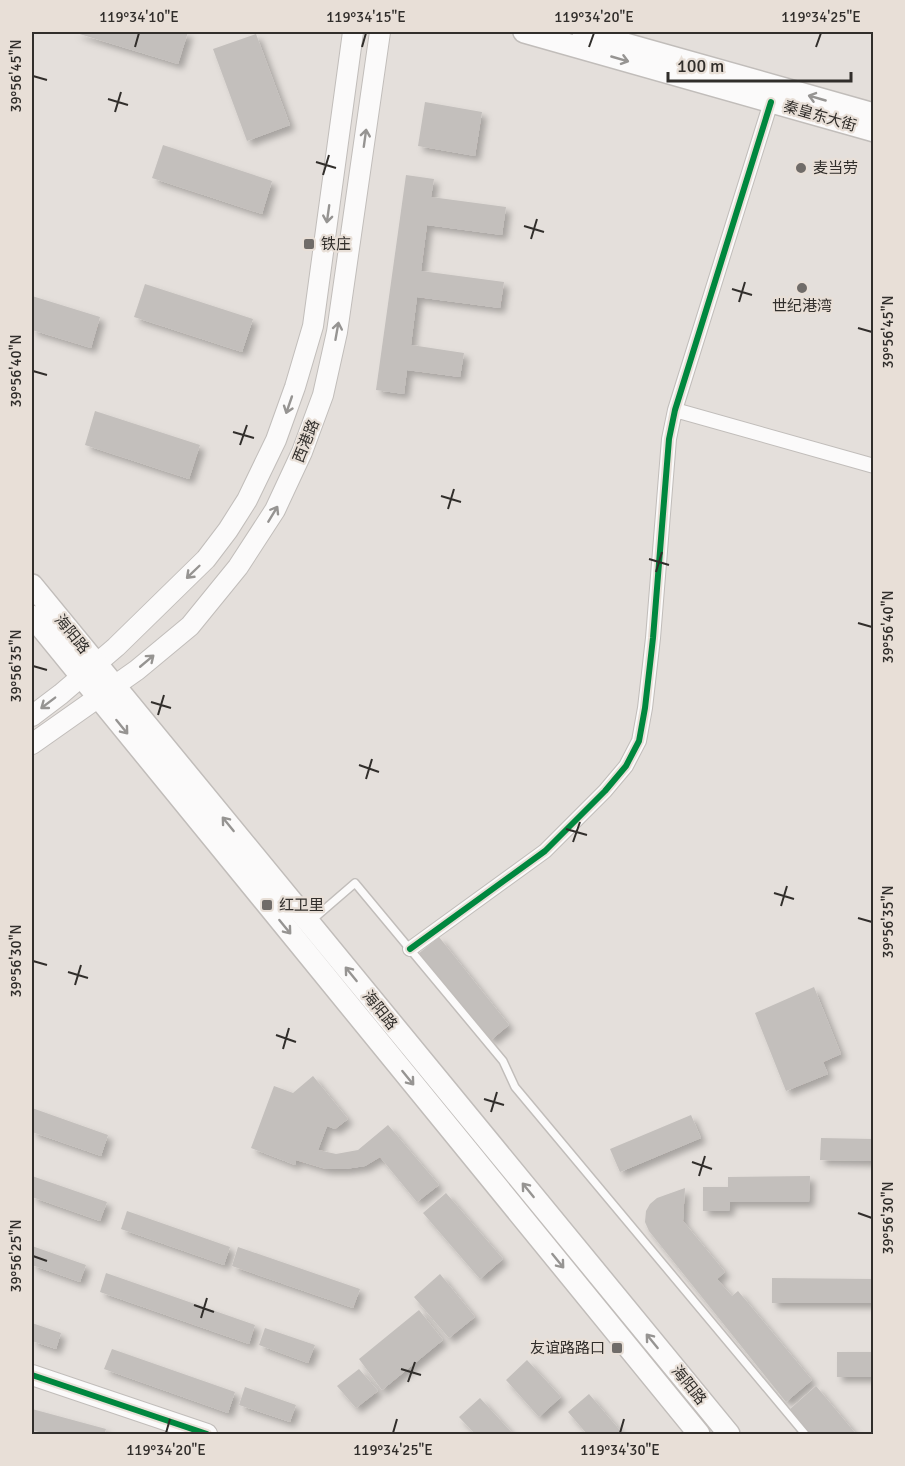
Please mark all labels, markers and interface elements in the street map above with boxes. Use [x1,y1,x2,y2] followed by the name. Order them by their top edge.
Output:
[99,8,179,26] text: 119°34'10"E
[326,8,406,26] text: 119°34'15"E
[554,8,634,26] text: 119°34'20"E
[781,8,861,26] text: 119°34'25"E
[7,39,25,113] text: 39°56'45"N
[668,45,851,83] scale bar
[610,54,629,65] one-way arrow
[677,55,724,77] text: 100 m
[808,92,827,103] one-way arrow
[781,97,859,135] street label: 秦皇东大街
[359,128,370,148] one-way arrow
[813,159,858,177] place label: 麦当劳
[794,161,808,175] marker: 麦当劳
[323,204,334,224] one-way arrow
[321,235,351,253] place label: 铁庄
[302,237,316,251] marker: 铁庄
[795,281,809,295] marker: 世纪港湾
[879,295,897,369] text: 39°56'45"N
[772,297,832,315] place label: 世纪港湾
[332,321,343,341] one-way arrow
[7,334,25,408] text: 39°56'40"N
[282,395,293,414] one-way arrow
[289,417,323,465] street label: 西港路
[267,506,279,523] one-way arrow
[185,565,200,579] one-way arrow
[879,590,897,664] text: 39°56'40"N
[51,611,93,657] street label: 海阳路
[7,629,25,703] text: 39°56'35"N
[139,655,155,668] one-way arrow
[41,697,57,709] one-way arrow
[115,718,128,734] one-way arrow
[221,816,234,832] one-way arrow
[879,885,897,959] text: 39°56'35"N
[279,896,324,914] place label: 红卫里
[260,898,274,912] marker: 红卫里
[278,918,291,934] one-way arrow
[7,924,25,998] text: 39°56'30"N
[345,966,358,982] one-way arrow
[359,987,401,1033] street label: 海阳路
[401,1070,415,1085] one-way arrow
[879,1181,897,1255] text: 39°56'30"N
[522,1182,535,1198] one-way arrow
[7,1219,25,1293] text: 39°56'25"N
[551,1253,564,1269] one-way arrow
[645,1334,659,1349] one-way arrow
[530,1339,605,1357] place label: 友谊路路口
[610,1341,624,1355] marker: 友谊路路口
[668,1362,710,1408] street label: 海阳路
[126,1441,206,1459] text: 119°34'20"E
[353,1441,433,1459] text: 119°34'25"E
[580,1441,660,1459] text: 119°34'30"E

